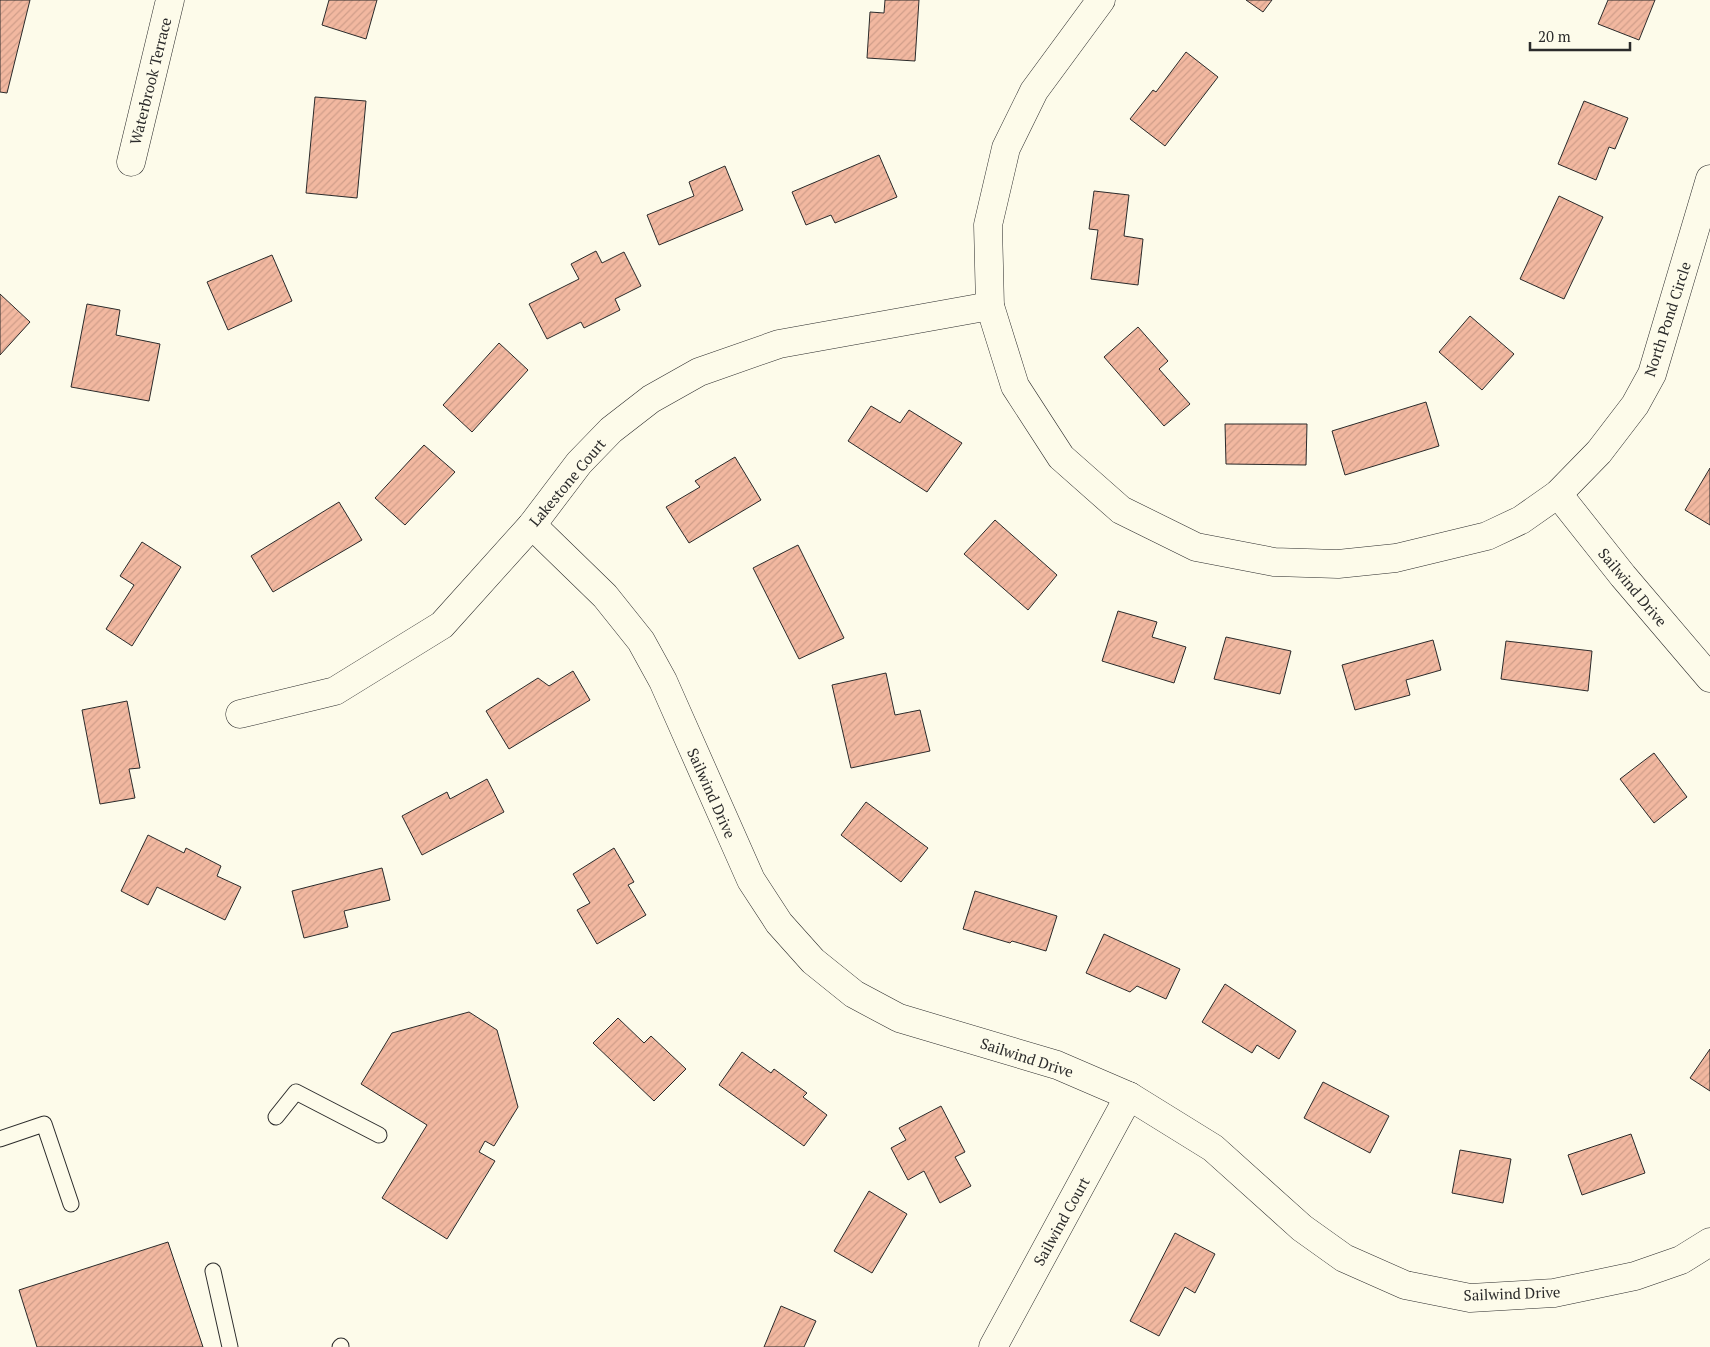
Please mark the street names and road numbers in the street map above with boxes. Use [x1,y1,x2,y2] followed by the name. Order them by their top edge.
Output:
[124,15,176,147] street label: Waterbrook Terrace
[1639,259,1695,379] street label: North Pond Circle
[524,434,610,530] street label: Lakestone Court
[1594,544,1672,630] street label: Sailwind Drive
[683,745,741,841] street label: Sailwind Drive
[978,1033,1076,1081] street label: Sailwind Drive
[1028,1173,1094,1269] street label: Sailwind Court
[1463,1281,1561,1305] street label: Sailwind Drive

